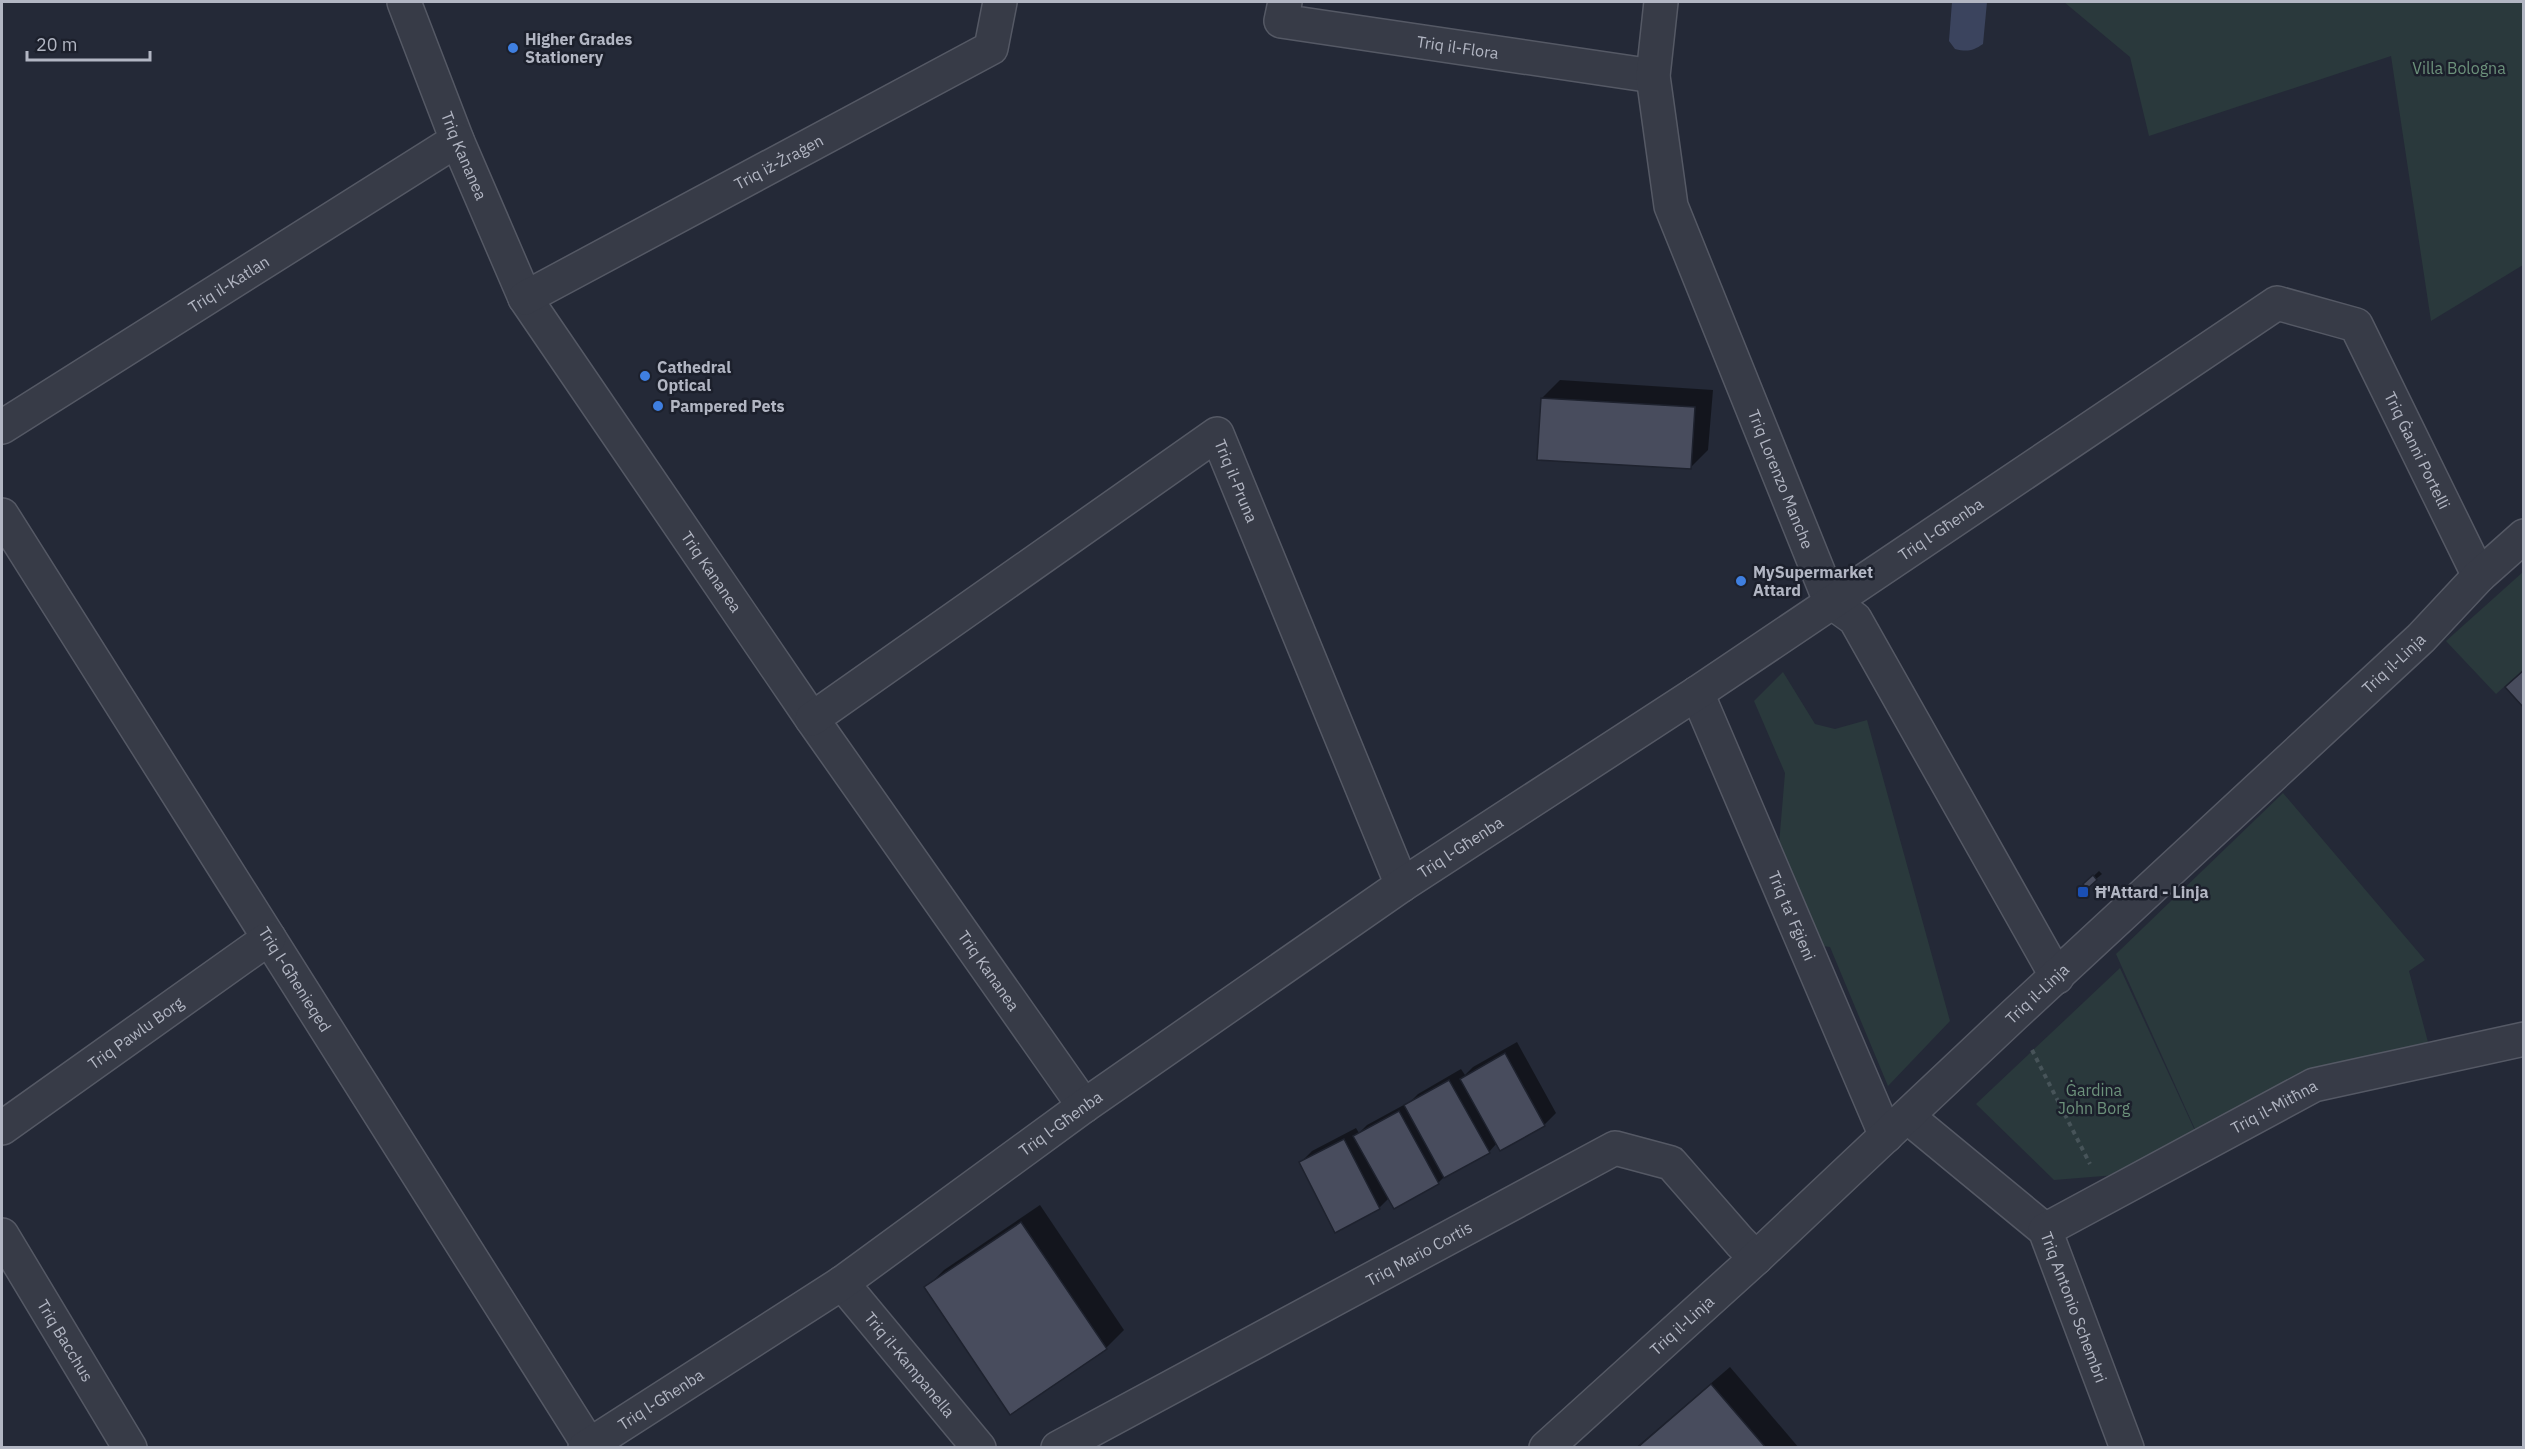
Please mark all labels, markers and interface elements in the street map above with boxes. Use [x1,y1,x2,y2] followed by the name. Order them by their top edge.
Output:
[27,24,150,62] scale bar
[525,29,632,67] place label: Higher Grades Stationery
[1415,31,1500,63] street label: Triq il-Flora
[36,33,78,56] text: 20 m
[506,41,520,55] marker: Higher Grades Stationery
[2412,58,2506,78] park label: Villa Bologna
[437,109,492,203] street label: Triq Kananea
[731,130,827,194] street label: Triq iż-Żraġen
[184,251,273,317] street label: Triq il-Katlan
[657,357,731,395] place label: Cathedral Optical
[638,369,652,383] marker: Cathedral Optical
[2380,388,2455,512] street label: Triq Ġanni Portelli
[670,396,785,416] place label: Pampered Pets
[651,399,665,413] marker: Pampered Pets
[1744,406,1818,552] street label: Triq Lorenzo Manche
[1210,436,1262,526] street label: Triq il-Pruna
[1894,493,1987,565] street label: Triq l-Għenba
[677,527,747,616] street label: Triq Kananea
[1753,562,1873,600] place label: MySupermarket Attard
[1734,574,1748,588] marker: MySupermarket Attard
[2358,629,2430,698] street label: Triq il-Linja
[1414,812,1507,882] street label: Triq l-Għenba
[1764,868,1820,964] street label: Triq ta' Fġieni
[2095,882,2209,902] place label: Ħ'Attard - Linja
[2076,885,2090,899] marker: Ħ'Attard - Linja
[254,923,336,1036] street label: Triq l-Għenieqed
[954,927,1024,1015] street label: Triq Kananea
[2001,959,2073,1028] street label: Triq il-Linja
[84,992,188,1074] street label: Triq Pawlu Borg
[2227,1075,2321,1138] street label: Triq il-Mitħna
[2058,1080,2131,1118] park label: Ġardina John Borg
[1015,1086,1106,1160] street label: Triq l-Għenba
[1362,1217,1476,1290] street label: Triq Mario Cortis
[2037,1229,2111,1385] street label: Triq Antonio Schembri
[1645,1291,1718,1359] street label: Triq il-Linja
[33,1296,98,1385] street label: Triq Bacchus
[860,1308,960,1422] street label: Triq il-Kampanella
[614,1364,708,1434] street label: Triq l-Għenba

